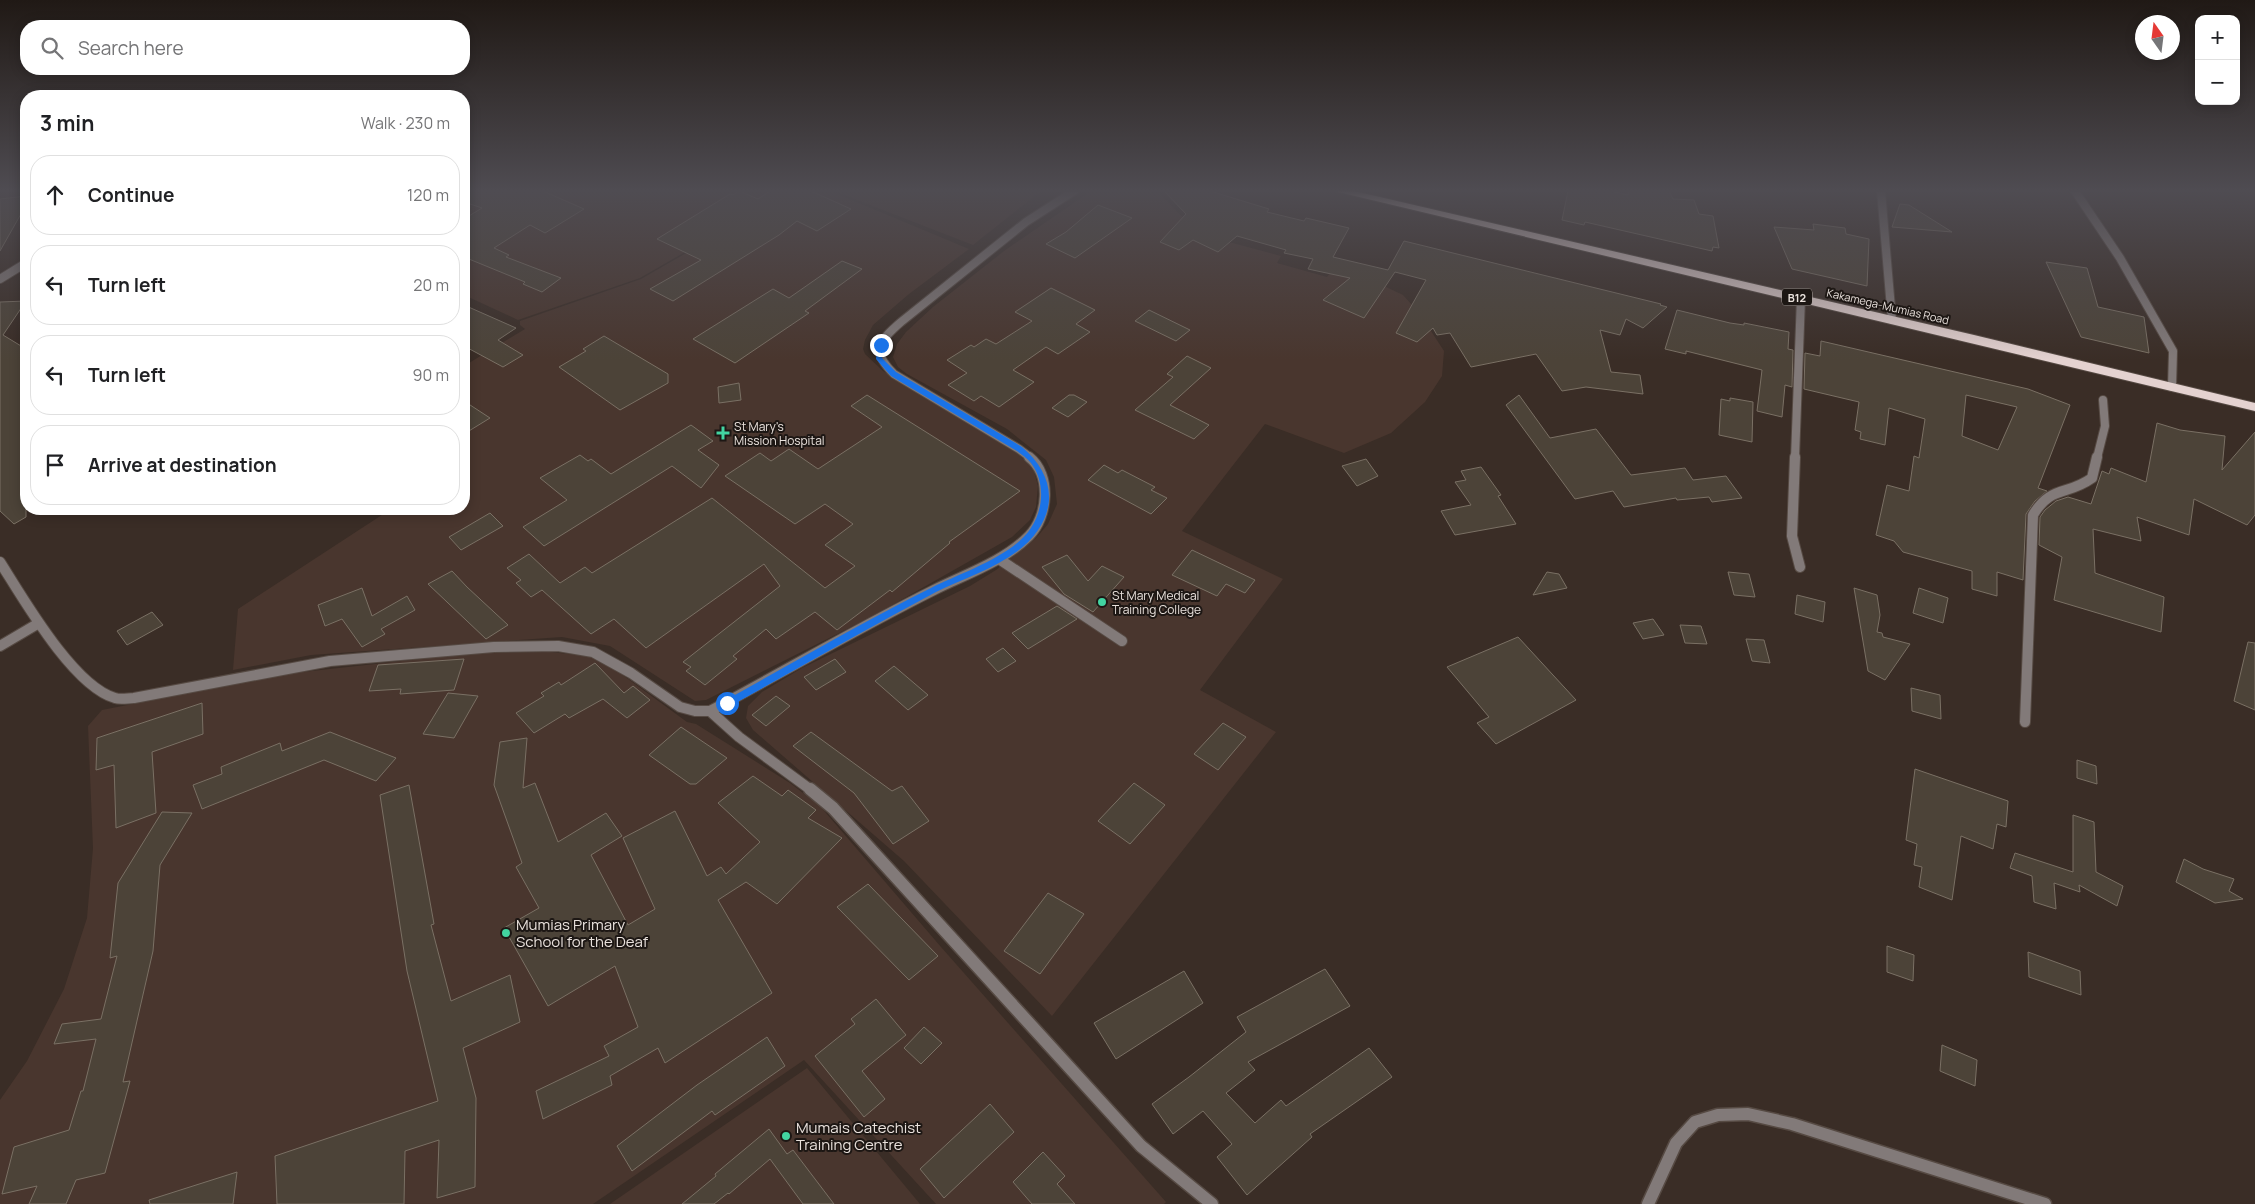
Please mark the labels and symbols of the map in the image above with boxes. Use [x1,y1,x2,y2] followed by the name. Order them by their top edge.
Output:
[2135,15,2180,60] north arrow
[1825,285,1951,327] street label: Kakamega-Mumias Road
[1782,288,1812,306] road number: B12
[870,334,893,357] route end
[734,418,825,449] place label: St Mary's Mission Hospital
[716,426,730,440] marker: St Mary's Mission Hospital
[1112,587,1201,618] place label: St Mary Medical Training College
[1096,596,1108,608] marker: St Mary Medical Training College
[716,692,739,715] route start
[516,914,649,952] place label: Mumias Primary School for the Deaf
[500,927,512,939] marker: Mumias Primary School for the Deaf
[796,1117,921,1155] place label: Mumais Catechist Training Centre
[780,1130,792,1142] marker: Mumais Catechist Training Centre

